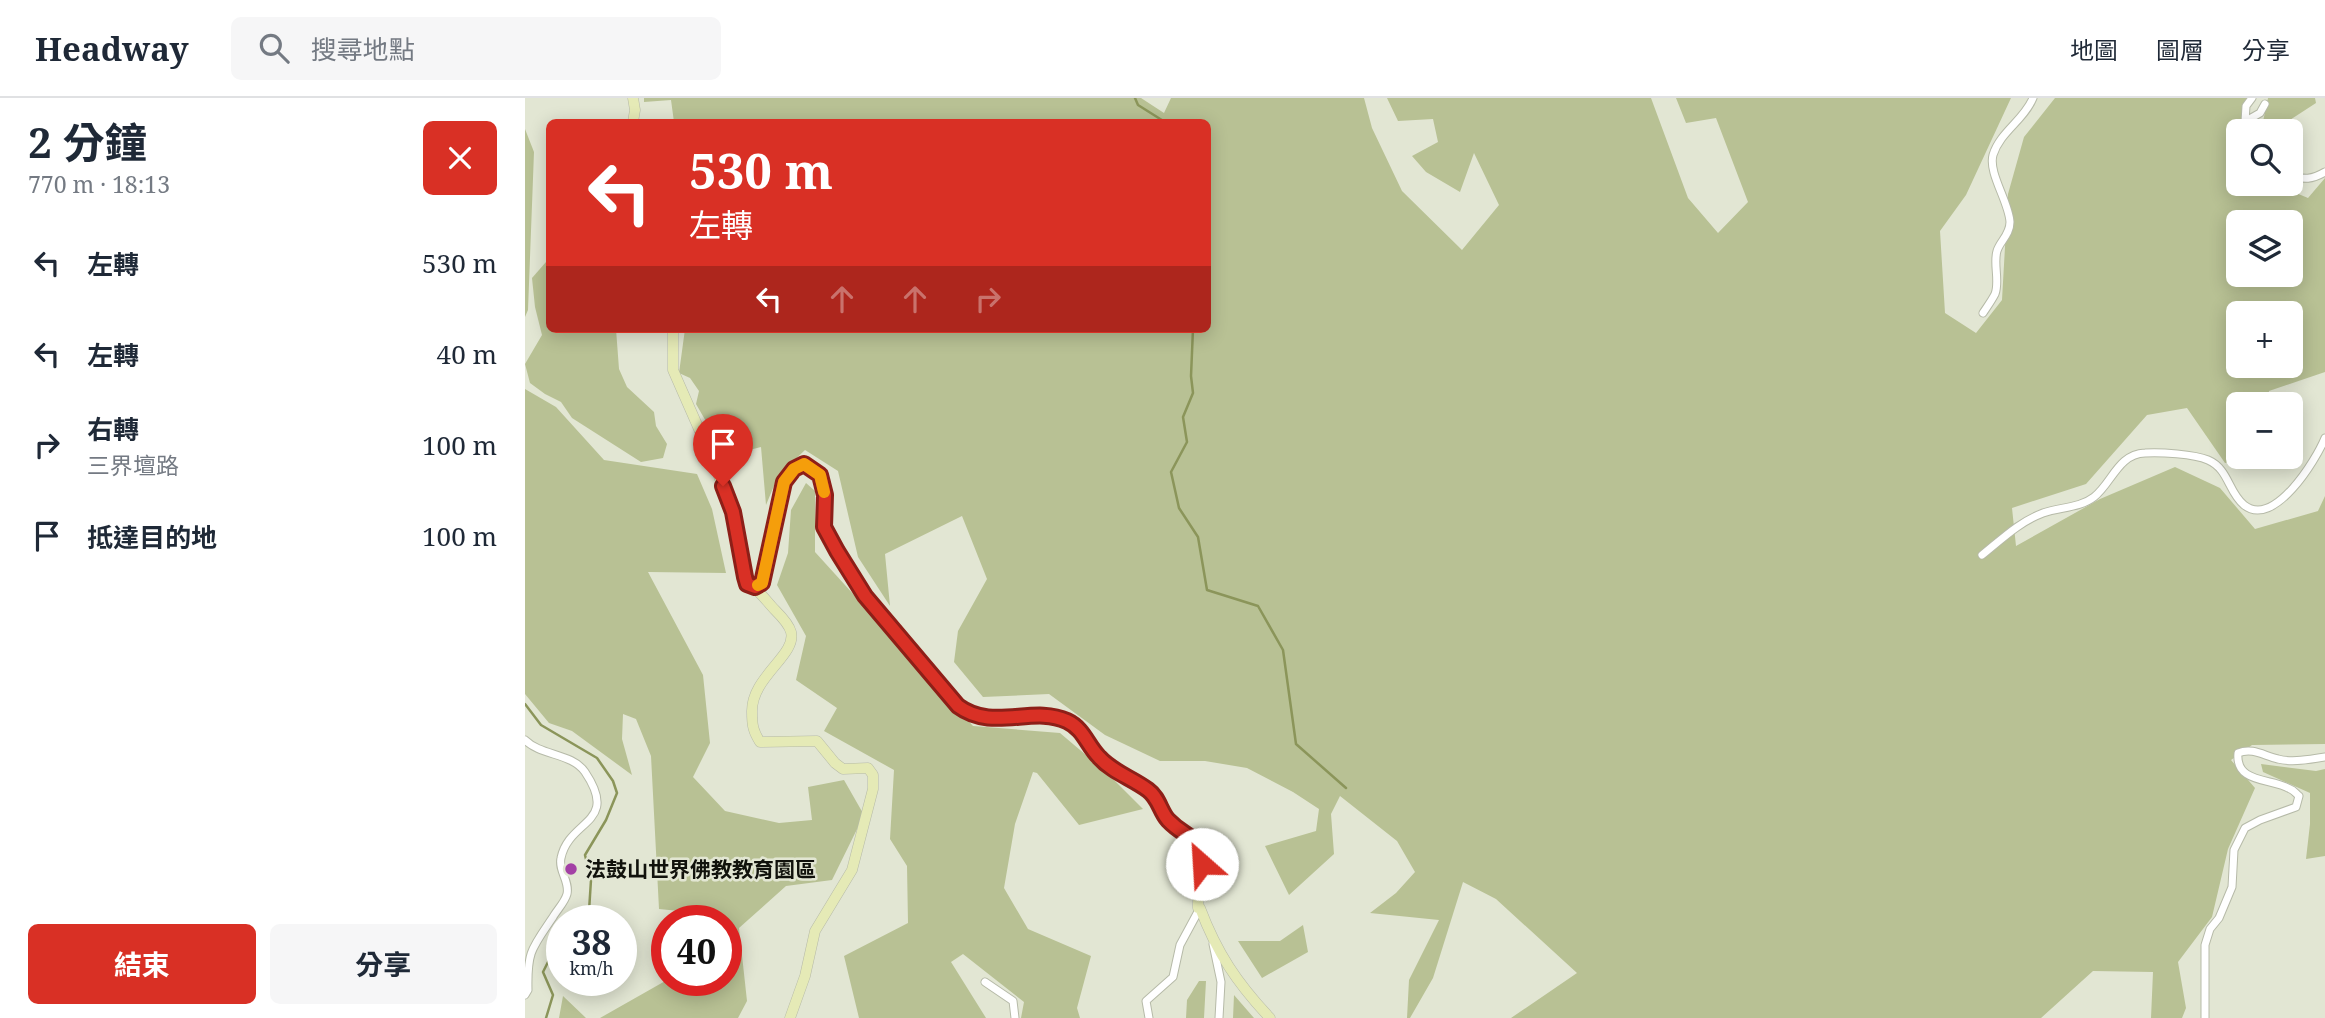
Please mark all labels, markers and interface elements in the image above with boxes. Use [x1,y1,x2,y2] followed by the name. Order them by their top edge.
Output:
[231,17,721,80] search box
[35,26,189,71] text: Headway
[255,29,293,67] icon: search
[311,31,415,67] text: 搜尋地點
[2070,33,2118,66] text: 地圖
[2156,33,2204,66] text: 圖層
[2242,33,2290,66] text: 分享
[28,113,147,170] text: 2 分鐘
[2226,119,2303,469] map controls
[2226,119,2303,196] button: search
[423,121,497,195] button: close
[689,137,833,203] text: 530 m
[574,147,665,238] icon: left
[28,168,170,200] text: 770 m · 18:13
[689,203,753,246] text: 左轉
[2226,210,2303,287] button: layers
[28,244,66,282] icon: left
[422,245,497,281] text: 530 m
[87,246,139,282] text: 左轉
[750,280,788,318] icon: left
[823,280,861,318] icon: ahead
[896,280,934,318] icon: ahead
[969,280,1007,318] icon: right
[2226,301,2303,378] button: +
[28,335,66,373] icon: left
[437,336,497,372] text: 40 m
[87,337,139,373] text: 左轉
[2226,392,2303,469] button: −
[87,411,139,447] text: 右轉
[693,414,753,486] pin
[704,425,742,463] icon: arrive
[28,426,66,464] icon: right
[422,427,497,463] text: 100 m
[87,449,179,481] text: 三界壇路
[28,517,66,555] icon: arrive
[422,518,497,554] text: 100 m
[87,519,217,555] text: 抵達目的地
[1165,827,1239,901] position arrow
[585,855,816,883] place label: 法鼓山世界佛教教育園區
[563,861,579,877] marker: 法鼓山世界佛教教育園區
[651,905,742,996] speed limit sign: 40
[572,918,611,965] text: 38
[28,924,256,1004] button: 結束
[270,924,497,1004] button: 分享
[569,956,614,980] text: km/h

